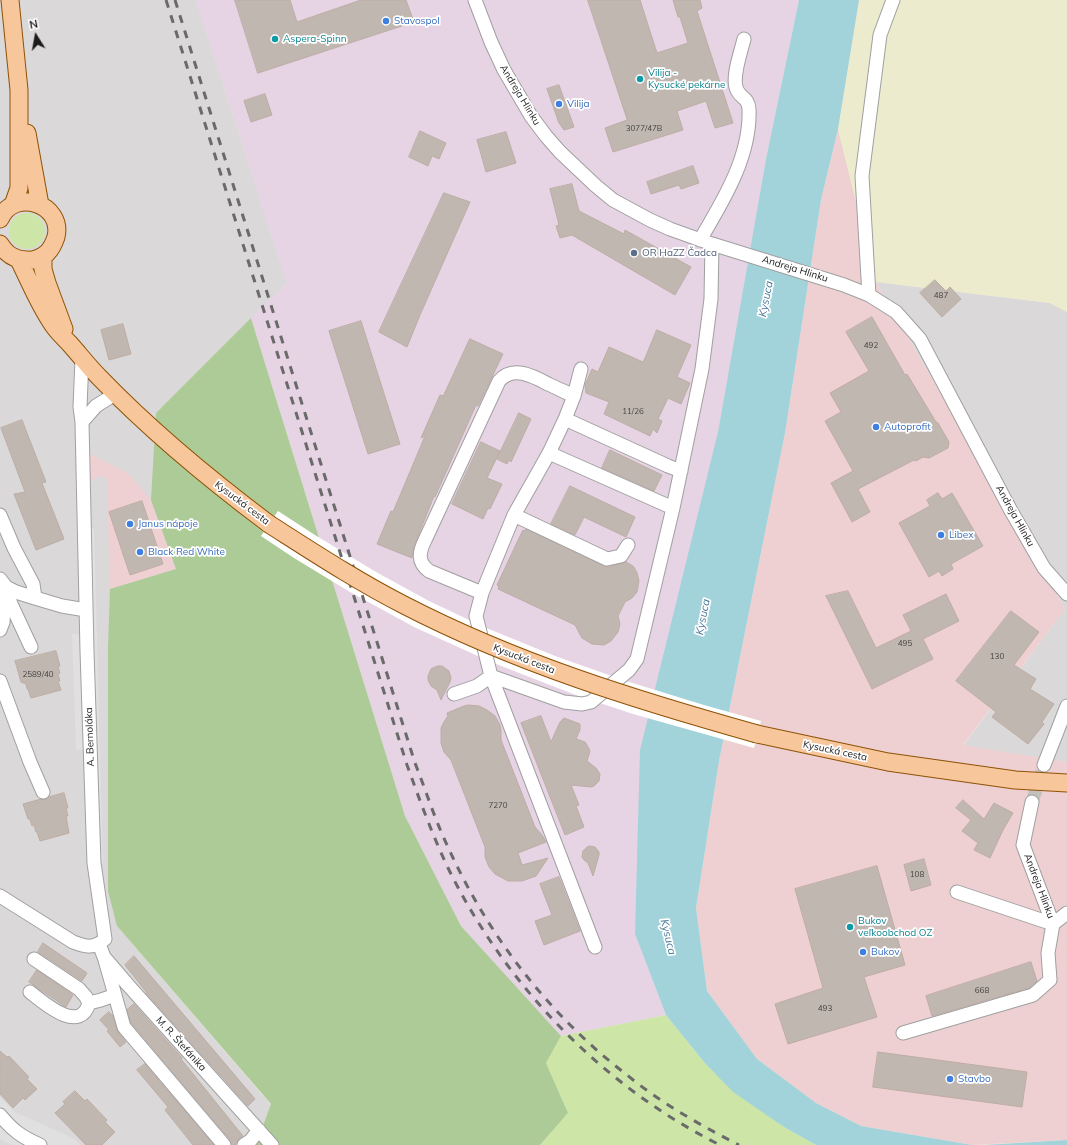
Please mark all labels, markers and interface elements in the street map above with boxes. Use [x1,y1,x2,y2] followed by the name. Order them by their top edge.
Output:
[394,15,440,27] place label: Stavospol
[16,16,56,56] north arrow
[381,16,391,26] marker: Stavospol
[28,17,39,32] text: N
[283,33,347,45] place label: Aspera-Spinn
[270,34,280,44] marker: Aspera-Spinn
[497,63,543,127] street label: Andreja Hlinku
[648,67,726,90] place label: Vilija - Kysucké pekárne
[635,74,645,84] marker: Vilija - Kysucké pekárne
[567,98,589,110] place label: Vilija
[554,99,564,109] marker: Vilija
[626,124,662,134] house number: 3077/47B
[642,247,717,259] place label: OR HaZZ Čadca
[629,248,639,258] marker: OR HaZZ Čadca
[761,253,829,285] street label: Andreja Hlinku
[756,280,776,318] water label: Kysuca
[934,291,948,301] house number: 487
[864,341,878,351] house number: 492
[622,407,644,417] house number: 11/26
[884,421,931,433] place label: Autoprofit
[871,422,881,432] marker: Autoprofit
[212,479,272,527] street label: Kysucká cesta
[993,483,1037,549] street label: Andreja Hlinku
[138,518,198,530] place label: Janus nápoje
[125,519,135,529] marker: Janus nápoje
[949,529,974,541] place label: Libex
[936,530,946,540] marker: Libex
[148,546,225,558] place label: Black Red White
[135,547,145,557] marker: Black Red White
[693,598,713,636] water label: Kysuca
[898,639,912,649] house number: 495
[491,642,557,676] street label: Kysucká cesta
[990,652,1004,662] house number: 130
[22,670,54,680] house number: 2589/40
[83,707,97,767] street label: A. Bernoláka
[802,738,868,764] street label: Kysucká cesta
[488,801,508,811] house number: 7270
[1021,852,1057,920] street label: Andreja Hlinku
[910,870,924,880] house number: 108
[858,915,932,938] place label: Bukov veľkoobchod OZ
[657,918,679,956] water label: Kysuca
[845,922,855,932] marker: Bukov veľkoobchod OZ
[871,946,900,958] place label: Bukov
[858,947,868,957] marker: Bukov
[975,986,989,996] house number: 668
[818,1004,832,1014] house number: 493
[153,1014,209,1074] street label: M. R. Štefánika
[958,1073,991,1085] place label: Stavbo
[945,1074,955,1084] marker: Stavbo

